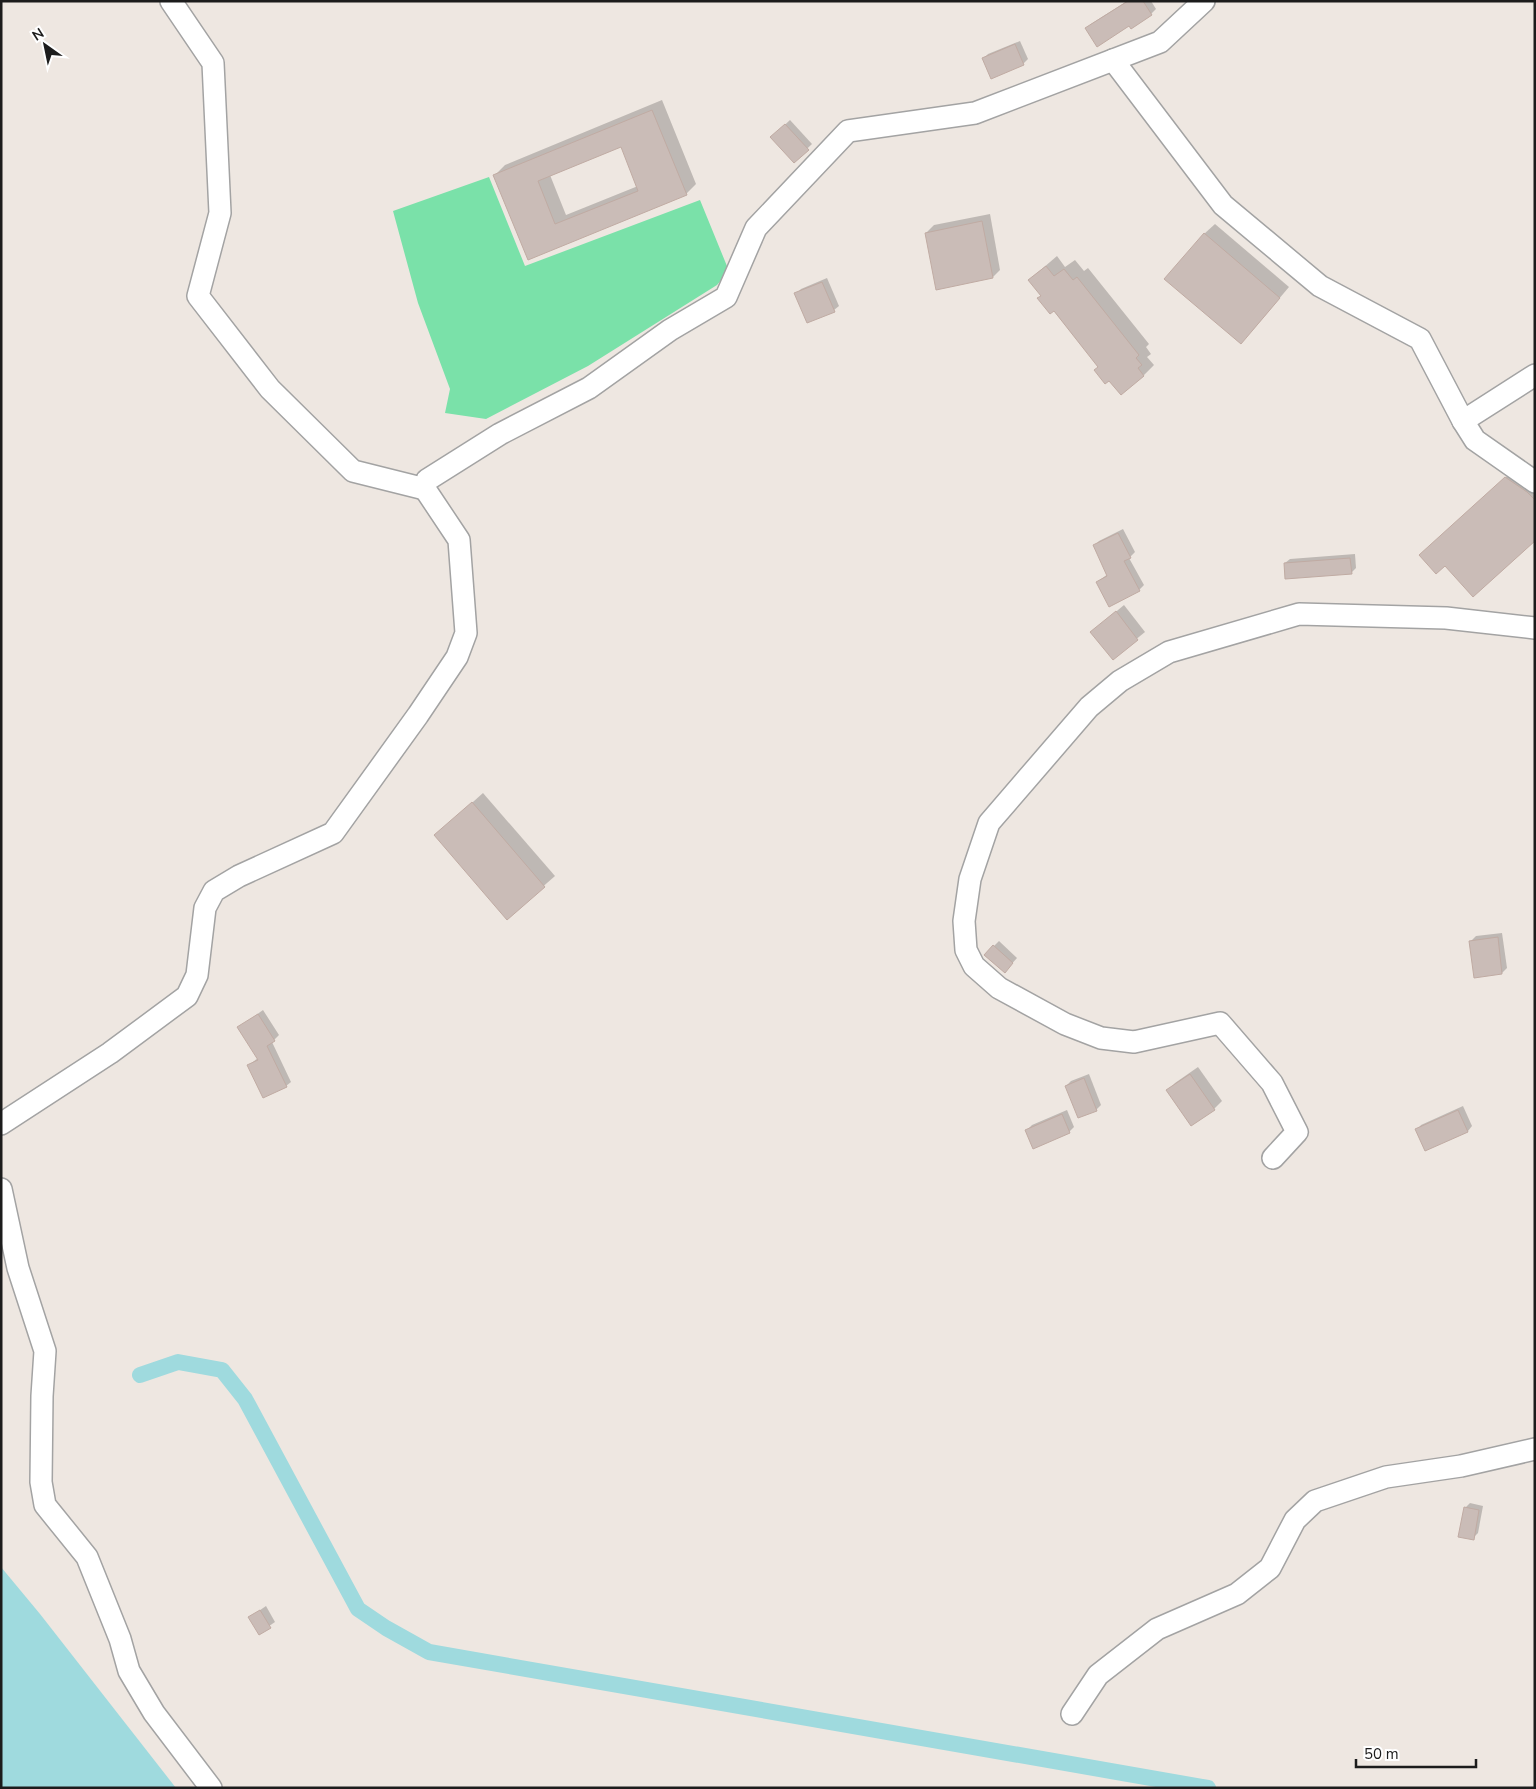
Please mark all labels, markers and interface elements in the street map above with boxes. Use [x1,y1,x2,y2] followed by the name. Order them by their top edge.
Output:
[20,20,70,70] north arrow
[29,24,48,45] text: N
[1356,1736,1476,1768] scale bar
[1364,1744,1399,1764] text: 50 m

